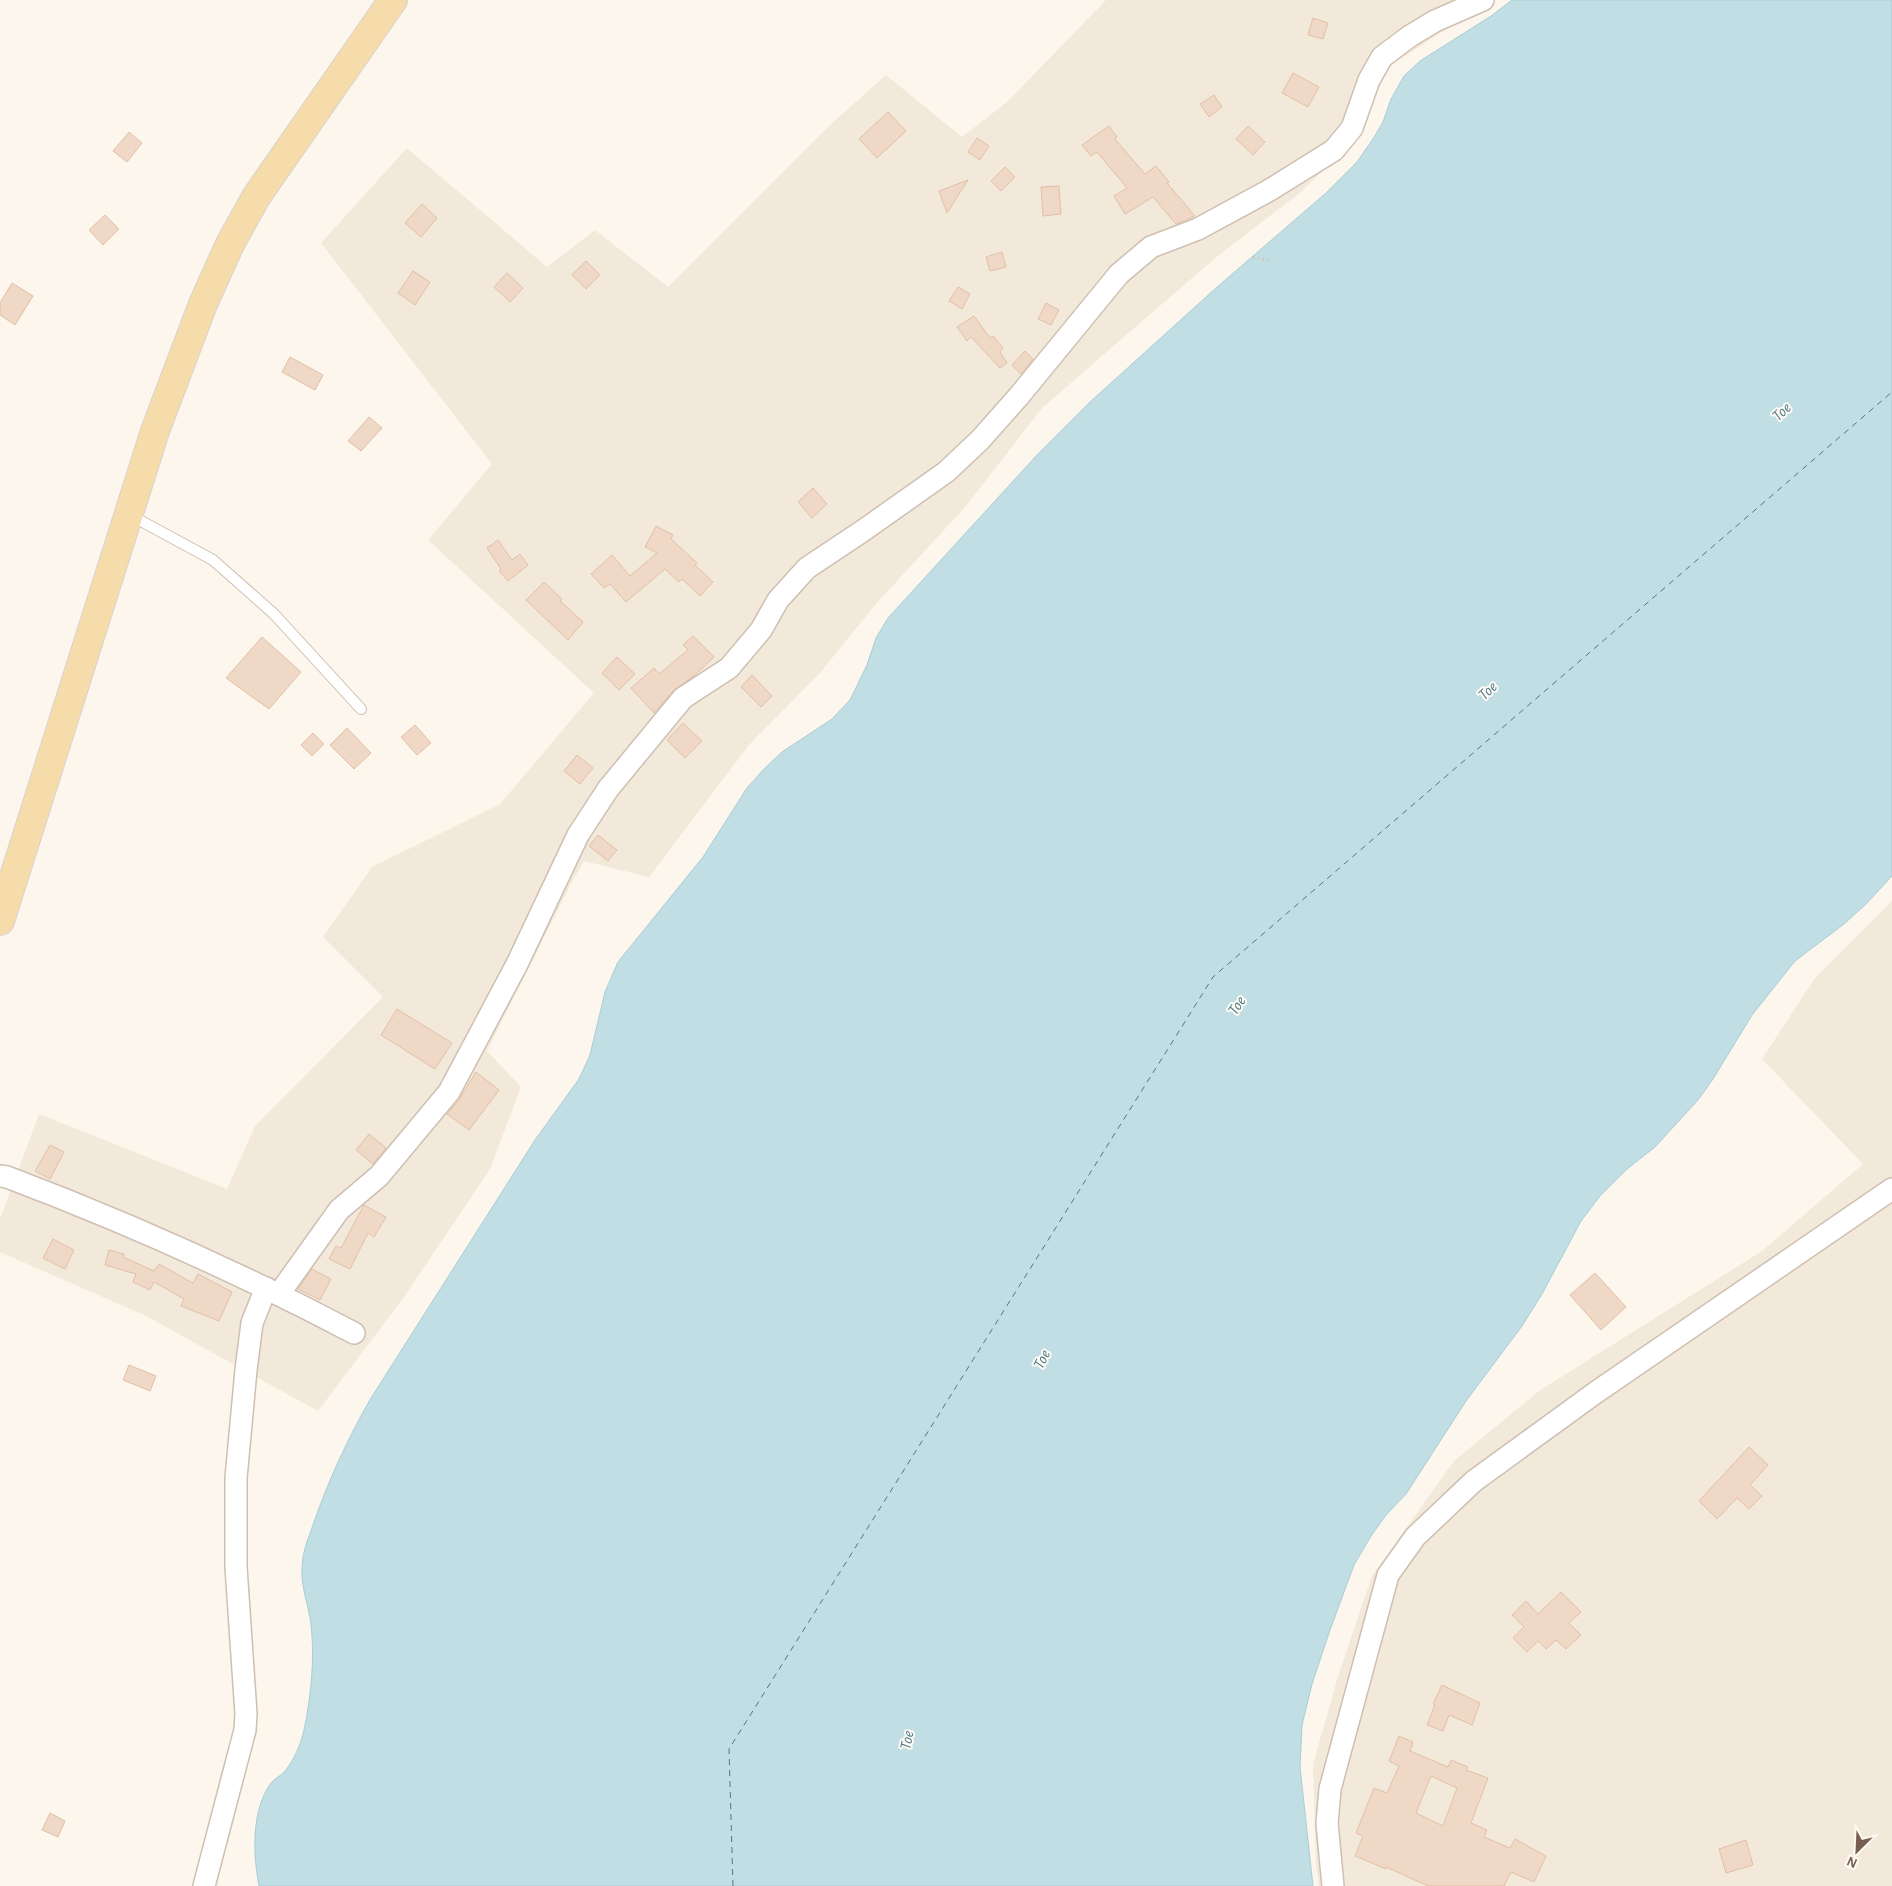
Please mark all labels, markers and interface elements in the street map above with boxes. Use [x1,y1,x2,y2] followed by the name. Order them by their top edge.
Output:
[1769,399,1794,424] water label: Toe
[1475,678,1500,703] water label: Toe
[1225,993,1249,1018] water label: Toe
[1030,1347,1053,1372] water label: Toe
[897,1729,917,1751] water label: Toe
[1832,1826,1882,1876] north arrow
[1845,1854,1859,1870] text: N

